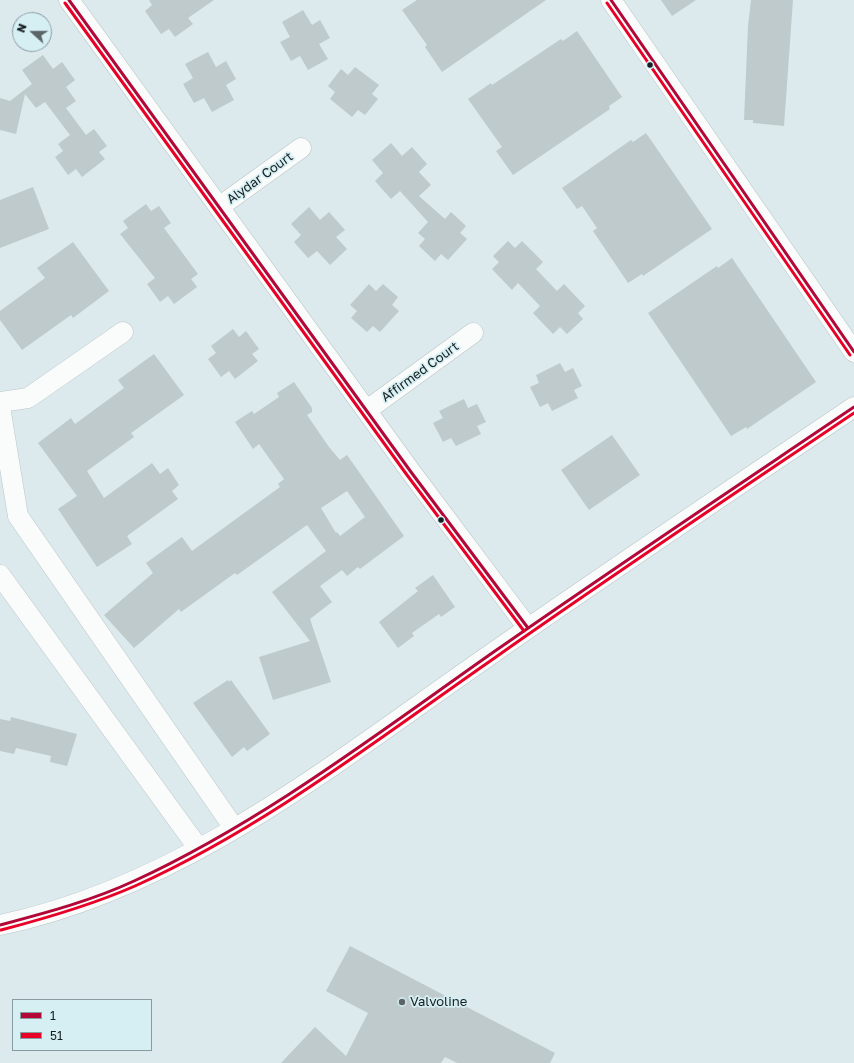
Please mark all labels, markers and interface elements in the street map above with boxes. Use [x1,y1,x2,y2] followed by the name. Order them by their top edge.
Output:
[12,12,52,52] north arrow
[14,22,29,34] text: N
[645,60,655,70] unlabelled marker
[224,149,296,207] street label: Alydar Court
[378,339,462,405] street label: Affirmed Court
[436,515,446,525] unlabelled marker
[410,994,467,1010] place label: Valvoline
[397,997,407,1007] marker: Valvoline
[12,999,152,1051] legend
[50,1008,56,1023] text: 1
[50,1028,63,1043] text: 51

